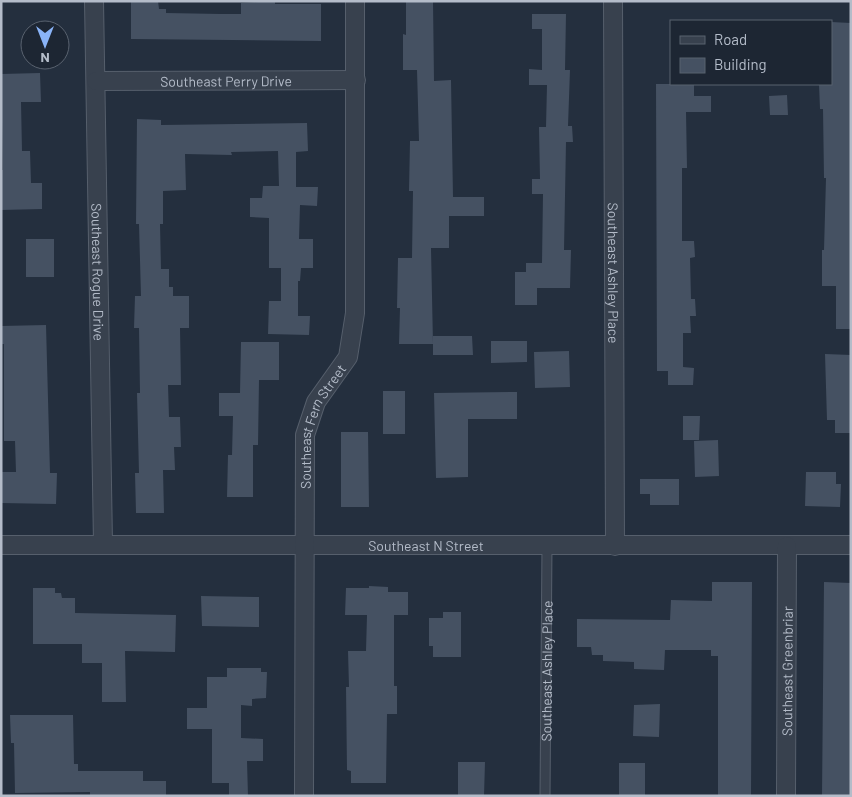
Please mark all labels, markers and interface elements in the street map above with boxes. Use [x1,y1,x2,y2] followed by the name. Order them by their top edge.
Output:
[20,20,70,70] north arrow
[670,20,832,85] legend
[714,30,747,48] text: Road
[40,50,50,67] text: N
[714,55,767,73] text: Building
[160,72,292,89] street label: Southeast Perry Drive
[605,202,623,344] street label: Southeast Ashley Place
[89,203,108,341] street label: Southeast Rogue Drive
[296,360,349,489] street label: Southeast Fern Street
[368,537,484,554] street label: Southeast N Street
[537,600,555,742] street label: Southeast Ashley Place
[778,606,795,736] street label: Southeast Greenbriar

